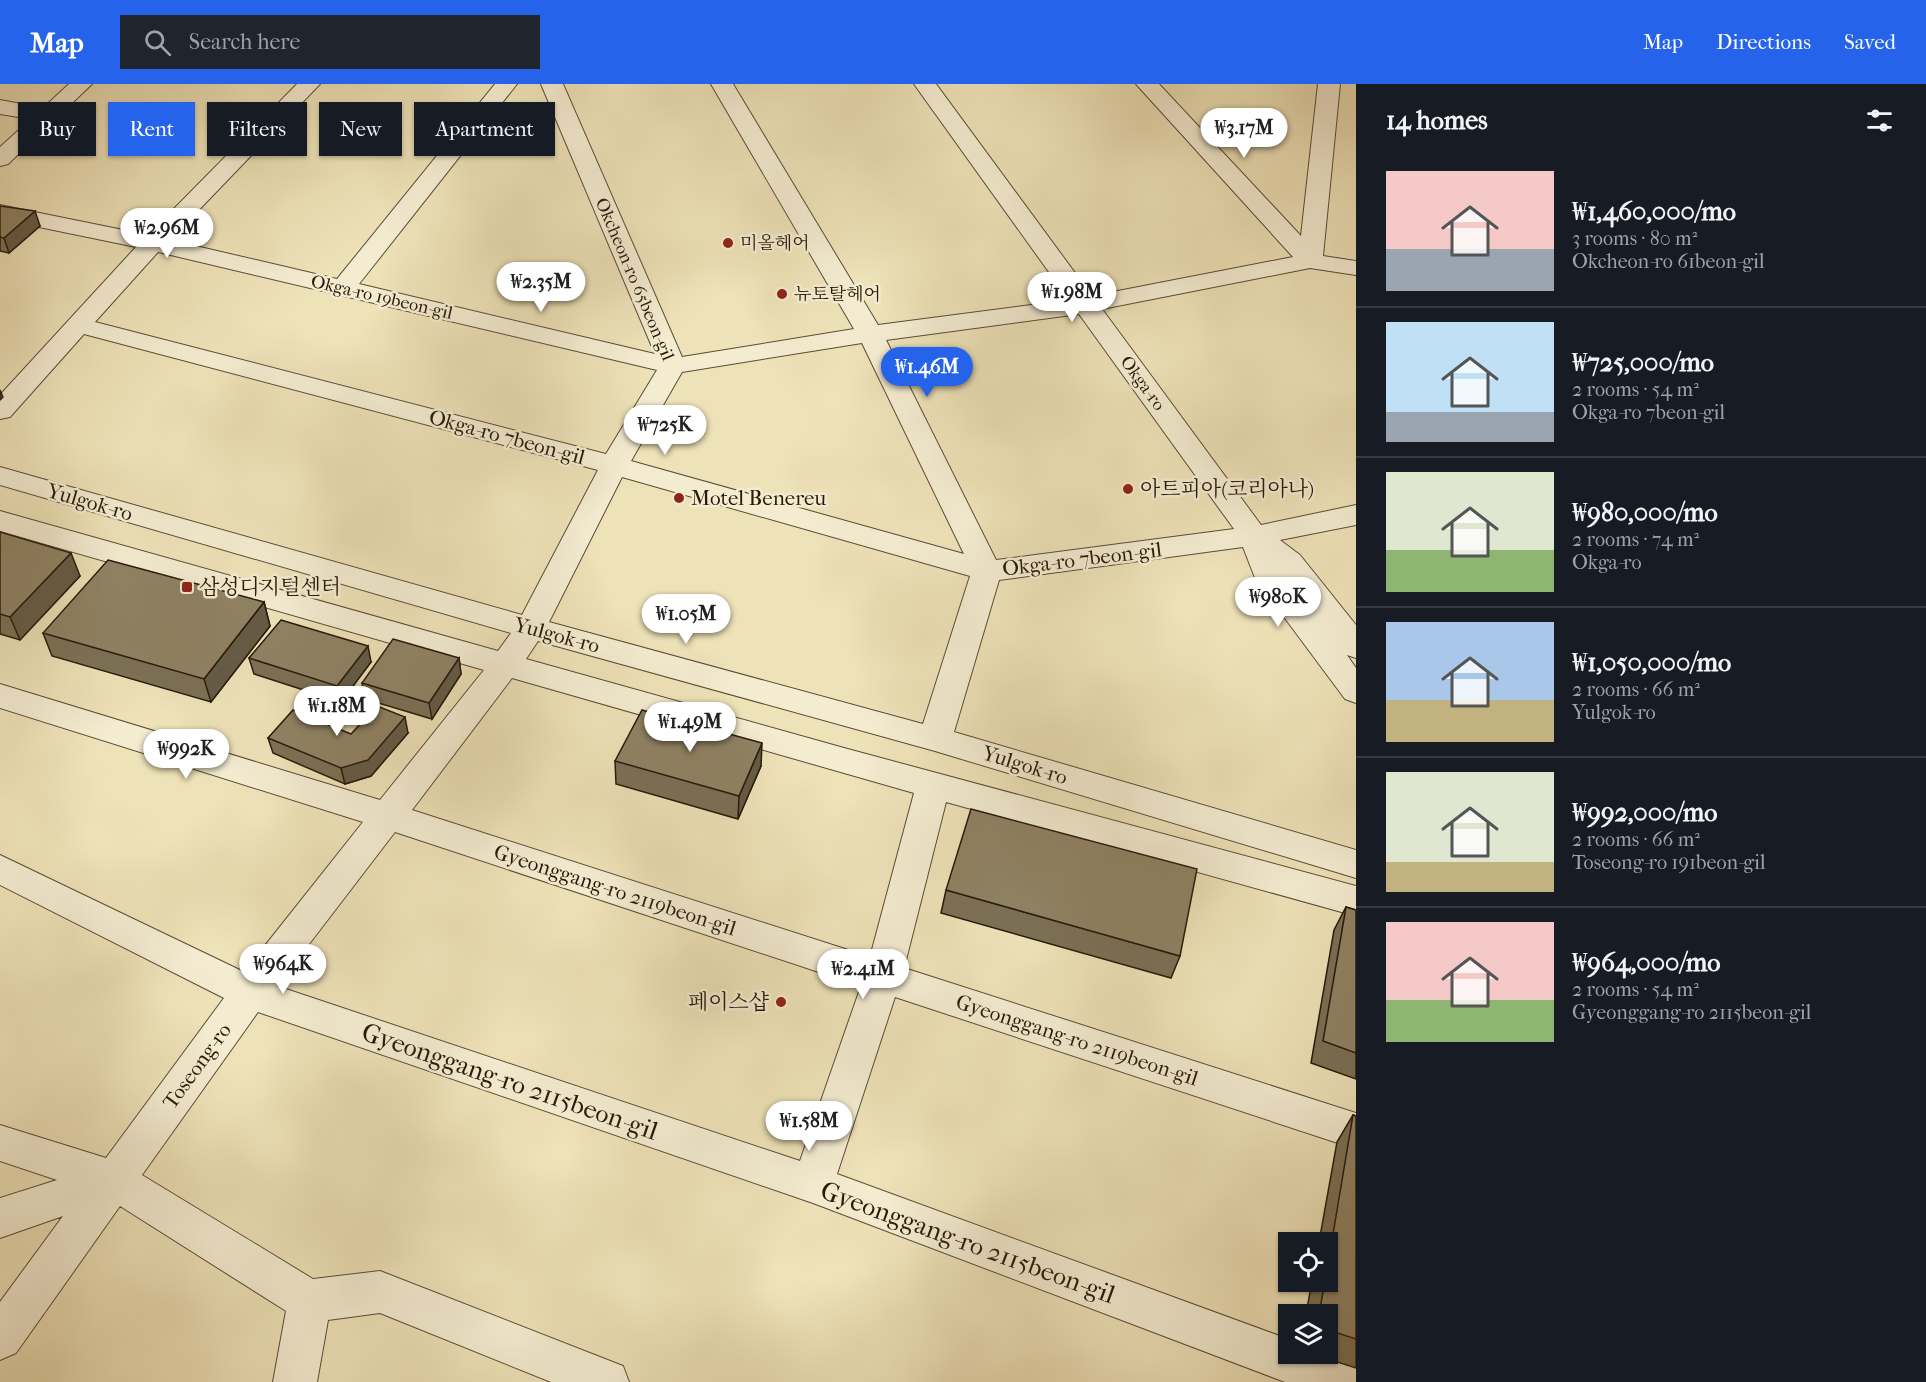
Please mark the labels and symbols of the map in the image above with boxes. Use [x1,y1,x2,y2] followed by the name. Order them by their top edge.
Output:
[1195,108,1293,159] pin: ₩3.17M
[591,195,678,364] street label: Okcheon-ro 65beon-gil
[118,208,216,259] pin: ₩2.96M
[740,233,810,254] place label: 미올헤어
[721,236,735,250] marker: 미올헤어
[492,262,590,313] pin: ₩2.35M
[309,271,455,324] street label: Okga-ro 19beon-gil
[1023,272,1121,323] pin: ₩1.98M
[794,284,881,305] place label: 뉴토탈헤어
[775,287,789,301] marker: 뉴토탈헤어
[878,347,976,398] pin: ₩1.46M
[1116,352,1169,415] street label: Okga-ro
[426,405,588,469] street label: Okga-ro 7beon-gil
[623,405,707,456] pin: ₩725K
[1140,477,1314,501] place label: 아트피아(코리아나)
[44,478,136,526] street label: Yulgok-ro
[1121,482,1135,496] marker: 아트피아(코리아나)
[691,486,826,510] place label: Motel Benereu
[672,491,686,505] marker: Motel Benereu
[1001,537,1163,581] street label: Okga-ro 7beon-gil
[199,575,341,599] place label: 삼성디지털센터
[1236,577,1320,628] pin: ₩980K
[180,580,194,594] marker: 삼성디지털센터
[637,594,735,645] pin: ₩1.05M
[510,612,603,658] street label: Yulgok-ro
[288,686,386,737] pin: ₩1.18M
[641,702,739,753] pin: ₩1.49M
[144,729,228,780] pin: ₩992K
[979,740,1071,789] street label: Yulgok-ro
[491,839,739,941] street label: Gyeonggang-ro 2119beon-gil
[241,944,325,995] pin: ₩964K
[814,949,912,1000] pin: ₩2.41M
[953,989,1201,1091] street label: Gyeonggang-ro 2119beon-gil
[688,990,770,1014] place label: 페이스샵
[774,995,788,1009] marker: 페이스샵
[358,1016,662,1147] street label: Gyeonggang-ro 2115beon-gil
[158,1019,236,1113] street label: Toseong-ro
[760,1101,858,1152] pin: ₩1.58M
[816,1175,1119,1310] street label: Gyeonggang-ro 2115beon-gil

